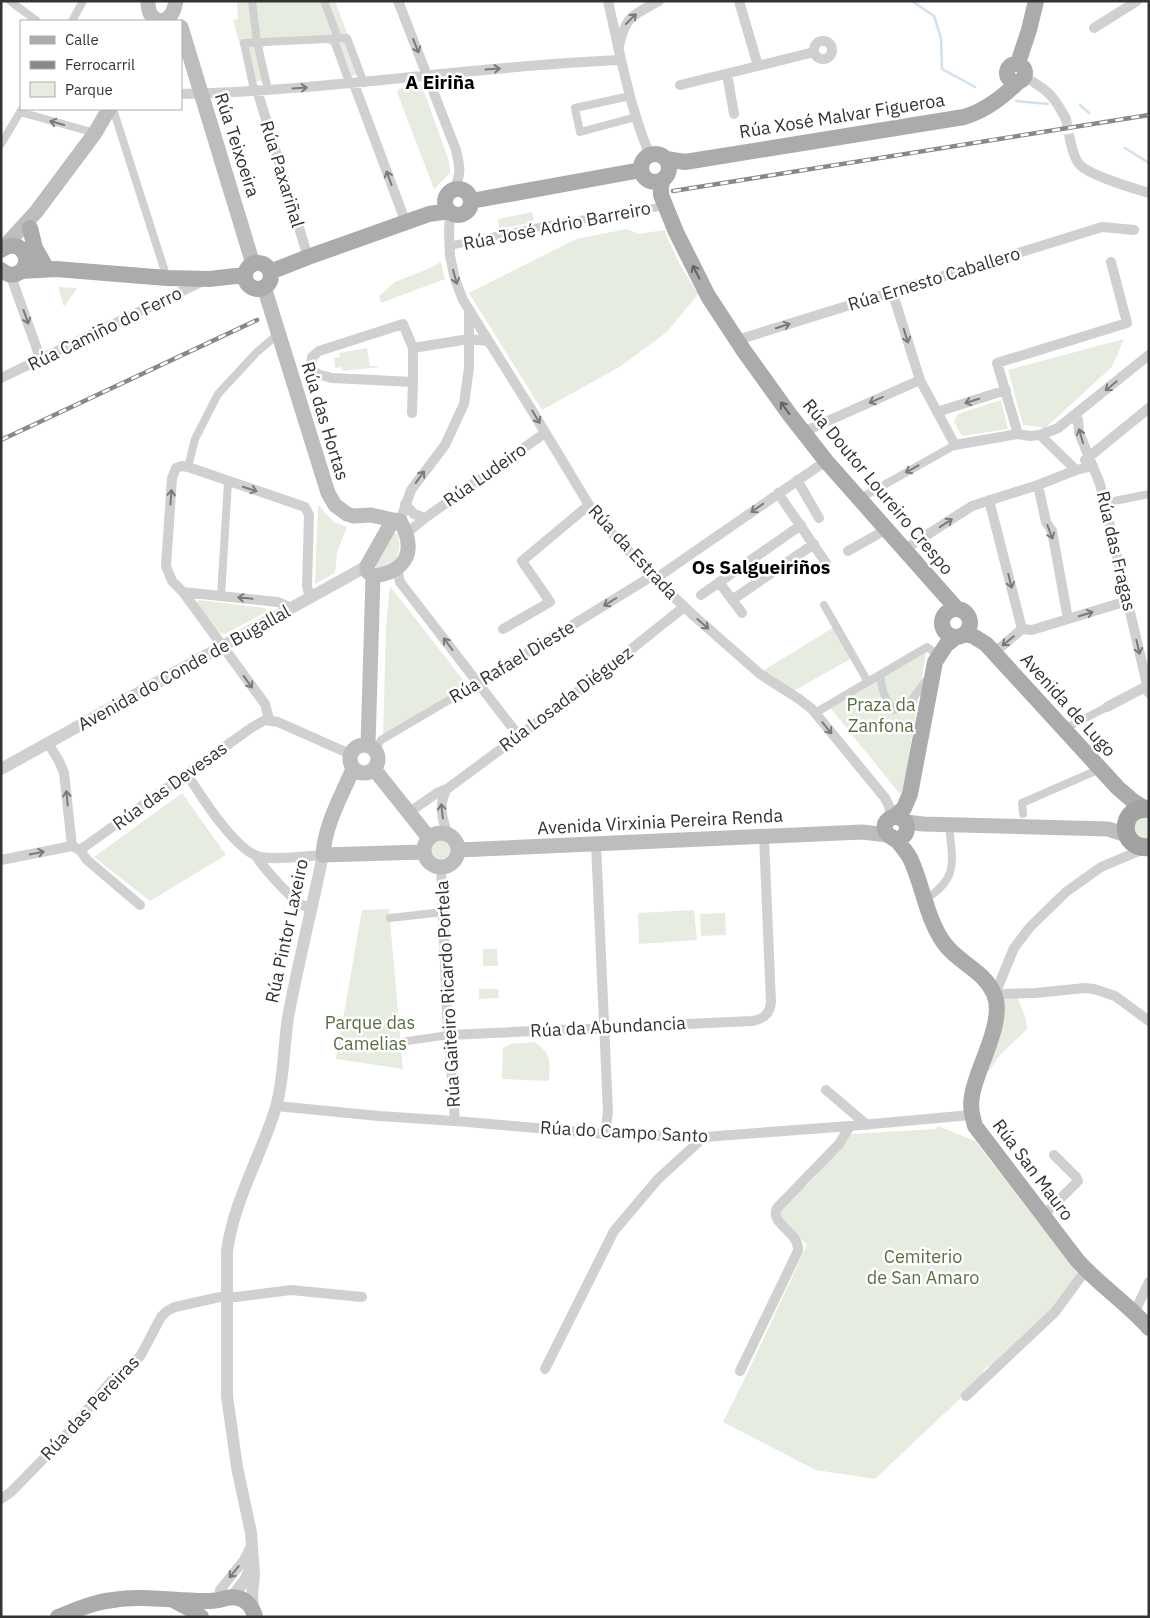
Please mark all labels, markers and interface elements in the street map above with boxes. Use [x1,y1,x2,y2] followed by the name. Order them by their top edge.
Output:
[625,13,637,25] one-way arrow
[20,20,182,110] legend
[65,30,99,49] text: Calle
[412,38,421,54] one-way arrow
[65,55,135,74] text: Ferrocarril
[485,65,501,74] one-way arrow
[405,70,475,94] district label: A Eiriña
[65,80,113,99] text: Parque
[292,83,308,92] one-way arrow
[738,88,947,143] street label: Rúa Xosé Malvar Figueroa
[210,90,265,200] street label: Rúa Teixoeira
[50,117,66,127] one-way arrow
[255,118,310,230] street label: Rúa Paxariñal
[384,170,393,186] one-way arrow
[461,196,653,255] street label: Rúa José Adrio Barreiro
[845,241,1023,316] street label: Rúa Ernesto Caballero
[691,265,701,280] one-way arrow
[451,269,460,285] one-way arrow
[24,281,186,376] street label: Rúa Camiño do Ferro
[22,309,31,324] one-way arrow
[775,320,791,330] one-way arrow
[902,327,911,343] one-way arrow
[297,359,354,483] street label: Rúa das Hortas
[1104,380,1117,391] one-way arrow
[798,394,959,579] street label: Rúa Doutor Loureiro Crespo
[869,395,884,405] one-way arrow
[964,397,980,407] one-way arrow
[780,401,790,415] one-way arrow
[532,410,542,424] one-way arrow
[1076,429,1086,445] one-way arrow
[439,438,531,512] street label: Rúa Ludeiro
[906,464,920,474] one-way arrow
[415,470,425,484] one-way arrow
[242,484,258,494] one-way arrow
[166,489,175,505] one-way arrow
[1092,489,1141,613] street label: Rúa das Fragas
[584,499,683,604] street label: Rúa da Estrada
[750,503,764,513] one-way arrow
[938,518,952,528] one-way arrow
[1046,524,1055,539] one-way arrow
[692,555,830,579] district label: Os Salgueiriños
[1006,572,1015,588] one-way arrow
[237,593,253,603] one-way arrow
[604,597,618,607] one-way arrow
[73,599,294,736] street label: Avenida do Conde de Bugallal
[1077,608,1093,618] one-way arrow
[445,615,579,708] street label: Rúa Rafael Dieste
[696,618,709,629] one-way arrow
[1002,636,1015,647] one-way arrow
[442,638,453,651] one-way arrow
[1134,639,1143,655] one-way arrow
[494,641,637,756] street label: Rúa Losada Diéguez
[1016,648,1121,761] street label: Avenida de Lugo
[243,675,253,689] one-way arrow
[846,693,916,737] park label: Praza da Zanfona
[821,721,832,734] one-way arrow
[108,736,232,835] street label: Rúa das Devesas
[62,790,72,806] one-way arrow
[437,804,447,820] one-way arrow
[536,804,784,839] street label: Avenida Virxinia Pereira Renda
[28,848,44,857] one-way arrow
[260,857,313,1005] street label: Rúa Pintor Laxeiro
[430,879,465,1108] street label: Rúa Gaiteiro Ricardo Portela
[325,1011,415,1055] park label: Parque das Camelias
[530,1011,687,1042] street label: Rúa da Abundancia
[988,1114,1079,1225] street label: Rúa San Mauro
[539,1116,709,1147] street label: Rúa do Campo Santo
[867,1245,979,1289] park label: Cemiterio de San Amaro
[35,1350,144,1465] street label: Rúa das Pereiras
[229,1565,240,1578] one-way arrow

